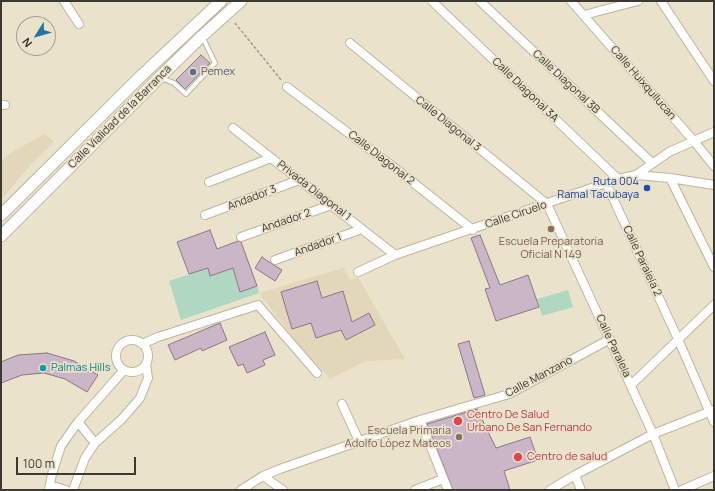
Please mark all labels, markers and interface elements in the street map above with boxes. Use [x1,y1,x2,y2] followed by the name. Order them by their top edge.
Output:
[16,16,56,56] north arrow
[18,35,35,51] text: N
[607,43,679,123] street label: Calle Huixquilucan
[530,47,602,117] street label: Calle Diagonal 3B
[489,55,561,125] street label: Calle Diagonal 3A
[66,63,174,171] street label: Calle Vialidad de la Barranca
[201,65,235,79] place label: Pemex
[188,67,198,77] marker: Pemex
[413,94,483,154] street label: Calle Diagonal 3
[345,128,417,188] street label: Calle Diagonal 2
[274,158,354,224] street label: Privada Diagonal 1
[557,175,639,201] place label: Ruta 004 Ramal Tacubaya
[226,183,278,213] street label: Andador 3
[642,183,652,193] marker: Ruta 004 Ramal Tacubaya
[484,198,548,232] street label: Calle Ciruelo
[259,206,313,236] street label: Andador 2
[546,224,556,234] marker: Escuela Preparatoria Oficial N 149
[620,224,664,298] street label: Calle Paralela 2
[292,230,344,260] street label: Andador 1
[499,235,603,261] place label: Escuela Preparatoria Oficial N 149
[593,312,633,380] street label: Calle Paralela
[503,354,575,400] street label: Calle Manzano
[51,361,110,375] place label: Palmas Hills
[38,363,48,373] marker: Palmas Hills
[467,408,592,434] place label: Centro De Salud Urbano De San Fernando
[452,415,464,427] marker: Centro De Salud Urbano De San Fernando
[345,424,451,450] place label: Escuela Primaria Adolfo López Mateos
[454,432,464,442] marker: Escuela Primaria Adolfo López Mateos
[18,449,138,475] scale bar
[527,450,607,464] place label: Centro de salud
[512,451,524,463] marker: Centro de salud
[23,455,55,472] text: 100 m

